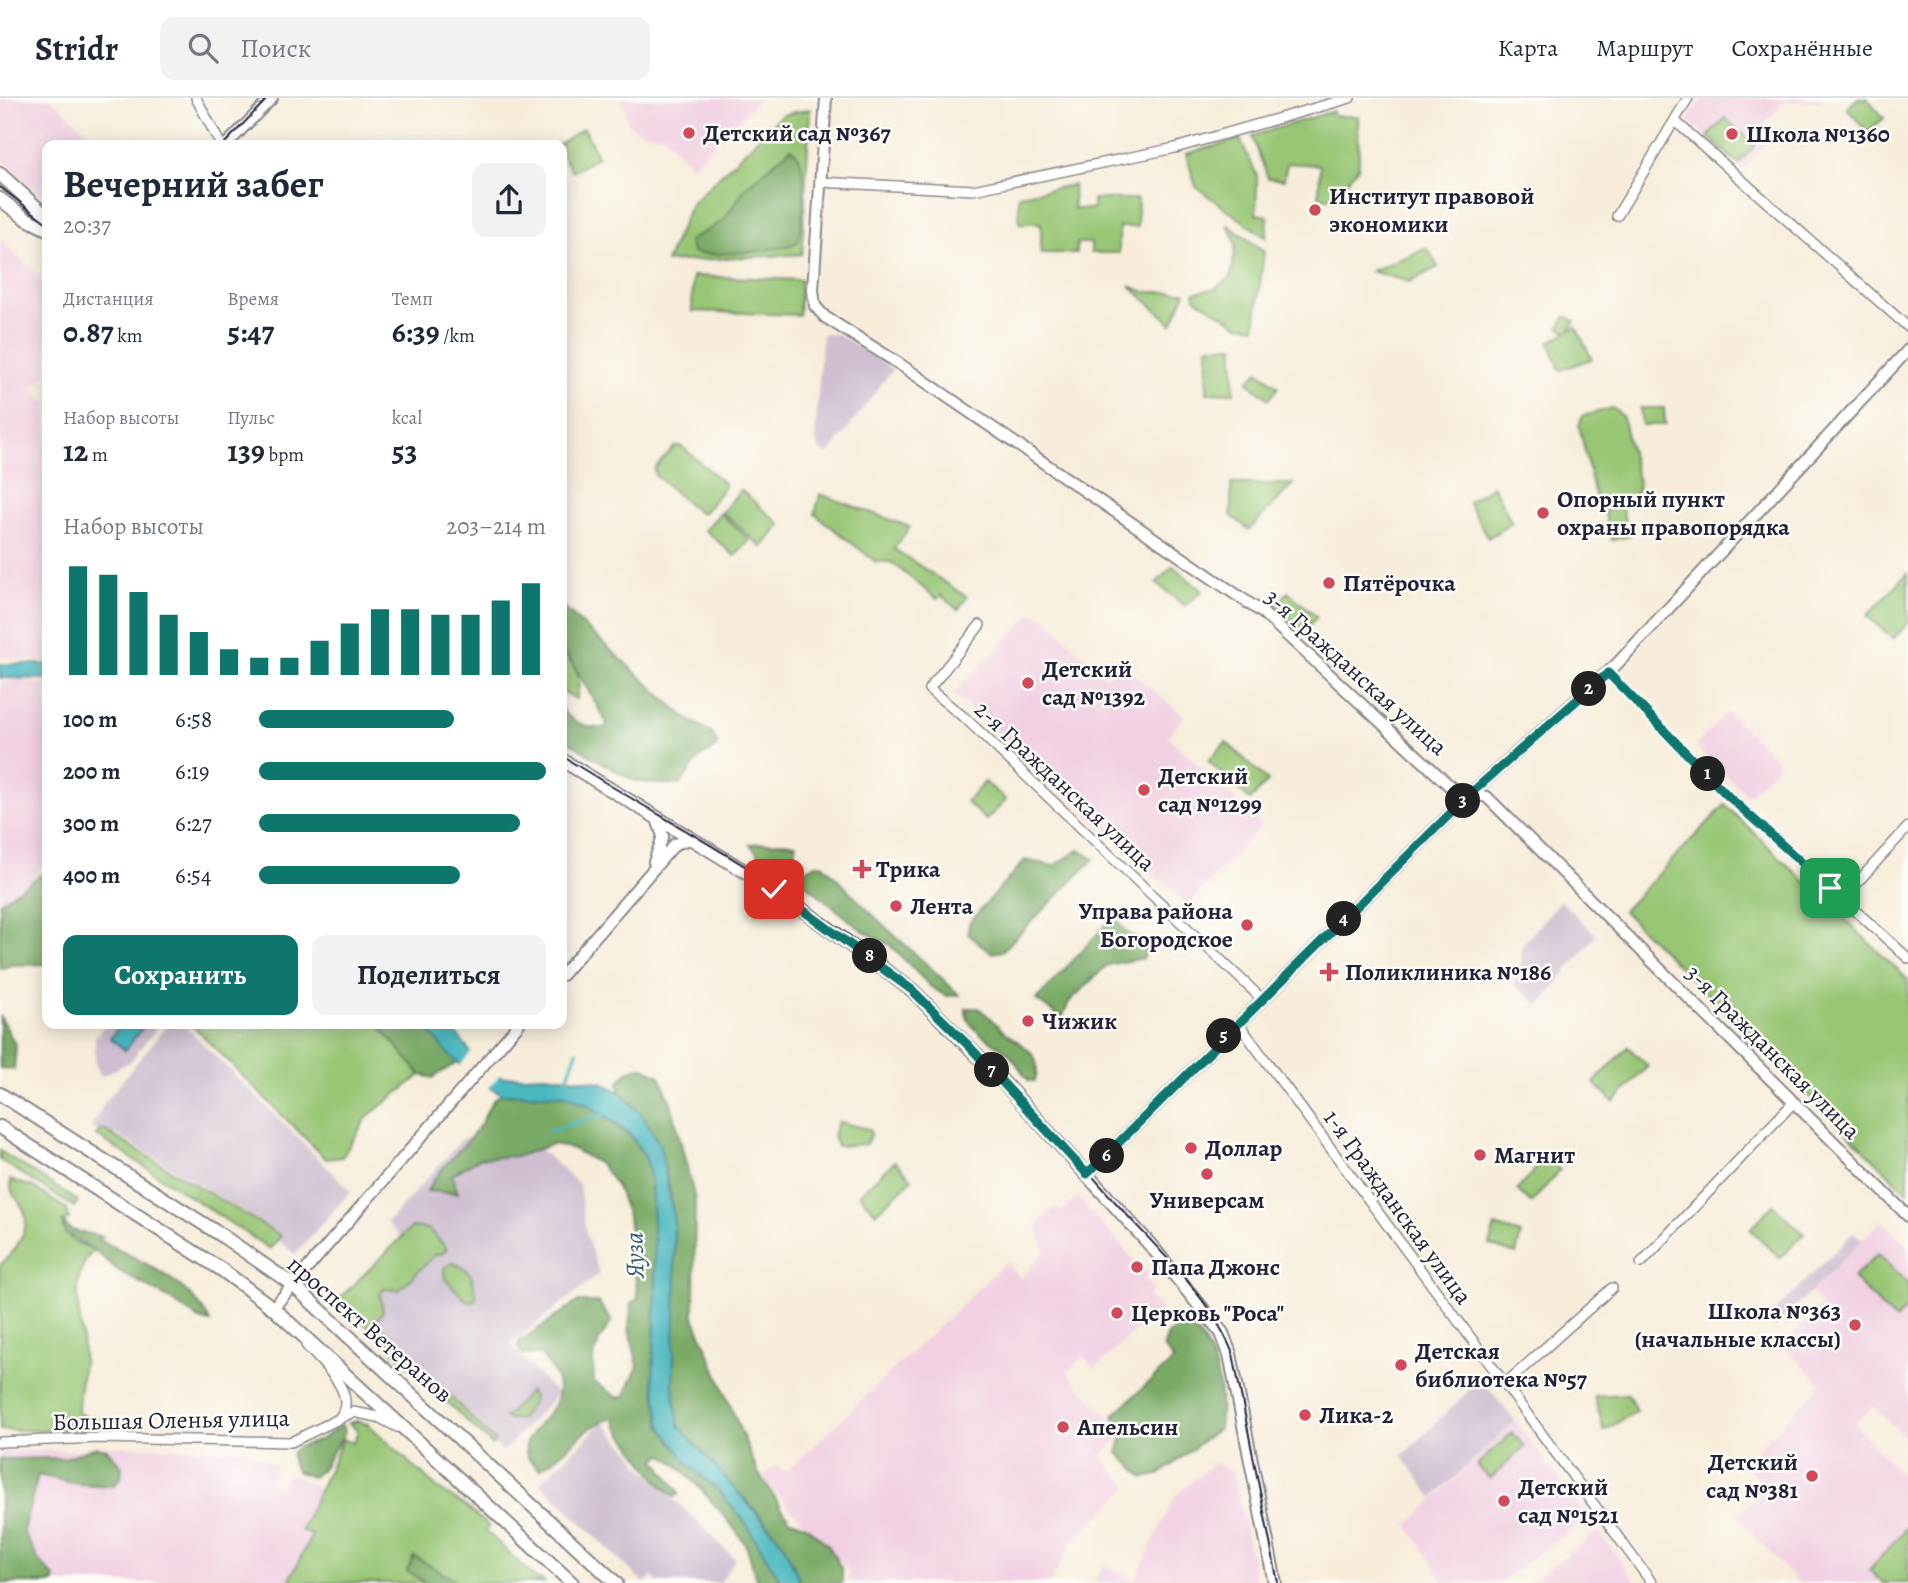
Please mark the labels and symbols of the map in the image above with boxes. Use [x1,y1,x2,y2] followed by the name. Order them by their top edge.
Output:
[703,117,891,149] place label: Детский сад №367
[1746,118,1890,150] place label: Школа №1360
[681,125,697,141] marker: Детский сад №367
[1724,126,1740,142] marker: Школа №1360
[1329,180,1534,240] place label: Институт правовой экономики
[1307,202,1323,218] marker: Институт правовой экономики
[1557,483,1790,543] place label: Опорный пункт охраны правопорядка
[1535,505,1551,521] marker: Опорный пункт охраны правопорядка
[1343,567,1456,599] place label: Пятёрочка
[1321,575,1337,591] marker: Пятёрочка
[1258,581,1454,763] street label: 3-я Гражданская улица
[1042,653,1146,713] place label: Детский сад №1392
[1572,672,1606,706] pin: 2
[1020,675,1036,691] marker: Детский сад №1392
[967,694,1163,878] street label: 2-я Гражданская улица
[1690,756,1726,792] pin: 1
[1158,760,1262,820] place label: Детский сад №1299
[1136,782,1152,798] marker: Детский сад №1299
[1446,784,1480,818] pin: 3
[876,853,941,885] place label: Трика
[1800,858,1860,918] pin
[744,859,804,919] pin
[854,861,870,877] marker: Трика
[910,890,974,922] place label: Лента
[1078,895,1234,955] place label: Управа района Богородское
[888,898,904,914] marker: Лента
[1326,902,1362,936] pin: 4
[1239,917,1255,933] marker: Управа района Богородское
[852,938,888,974] pin: 8
[1345,956,1551,988] place label: Поликлиника №186
[1678,957,1868,1147] street label: 3-я Гражданская улица
[1319,962,1339,982] marker: Поликлиника №186
[1042,1005,1117,1037] place label: Чижик
[1020,1013,1036,1029] marker: Чижик
[1206,1018,1242,1054] pin: 5
[974,1052,1010,1088] pin: 7
[1316,1103,1480,1311] street label: 1-я Гражданская улица
[1205,1132,1283,1164] place label: Доллар
[1090,1138,1124,1174] pin: 6
[1494,1139,1575,1171] place label: Магнит
[1183,1140,1199,1156] marker: Доллар
[1472,1147,1488,1163] marker: Магнит
[1199,1166,1215,1182] marker: Универсам
[1150,1184,1264,1216] place label: Универсам
[617,1231,652,1280] water label: Яуза
[281,1248,459,1410] street label: проспект Ветеранов
[1151,1251,1280,1283] place label: Папа Джонс
[1129,1259,1145,1275] marker: Папа Джонс
[1634,1295,1841,1355] place label: Школа №363 (начальные классы)
[1131,1297,1284,1329] place label: Церковь "Роса"
[1109,1305,1125,1321] marker: Церковь "Роса"
[1847,1317,1863,1333] marker: Школа №363 (начальные классы)
[1415,1335,1588,1395] place label: Детская библиотека №57
[1393,1357,1409,1373] marker: Детская библиотека №57
[1319,1399,1394,1431] place label: Лика-2
[52,1402,290,1438] street label: Большая Оленья улица
[1297,1407,1313,1423] marker: Лика-2
[1076,1411,1178,1443] place label: Апельсин
[1055,1419,1071,1435] marker: Апельсин
[1706,1446,1798,1506] place label: Детский сад №381
[1804,1468,1820,1484] marker: Детский сад №381
[1518,1471,1619,1531] place label: Детский сад №1521
[1496,1493,1512,1509] marker: Детский сад №1521

